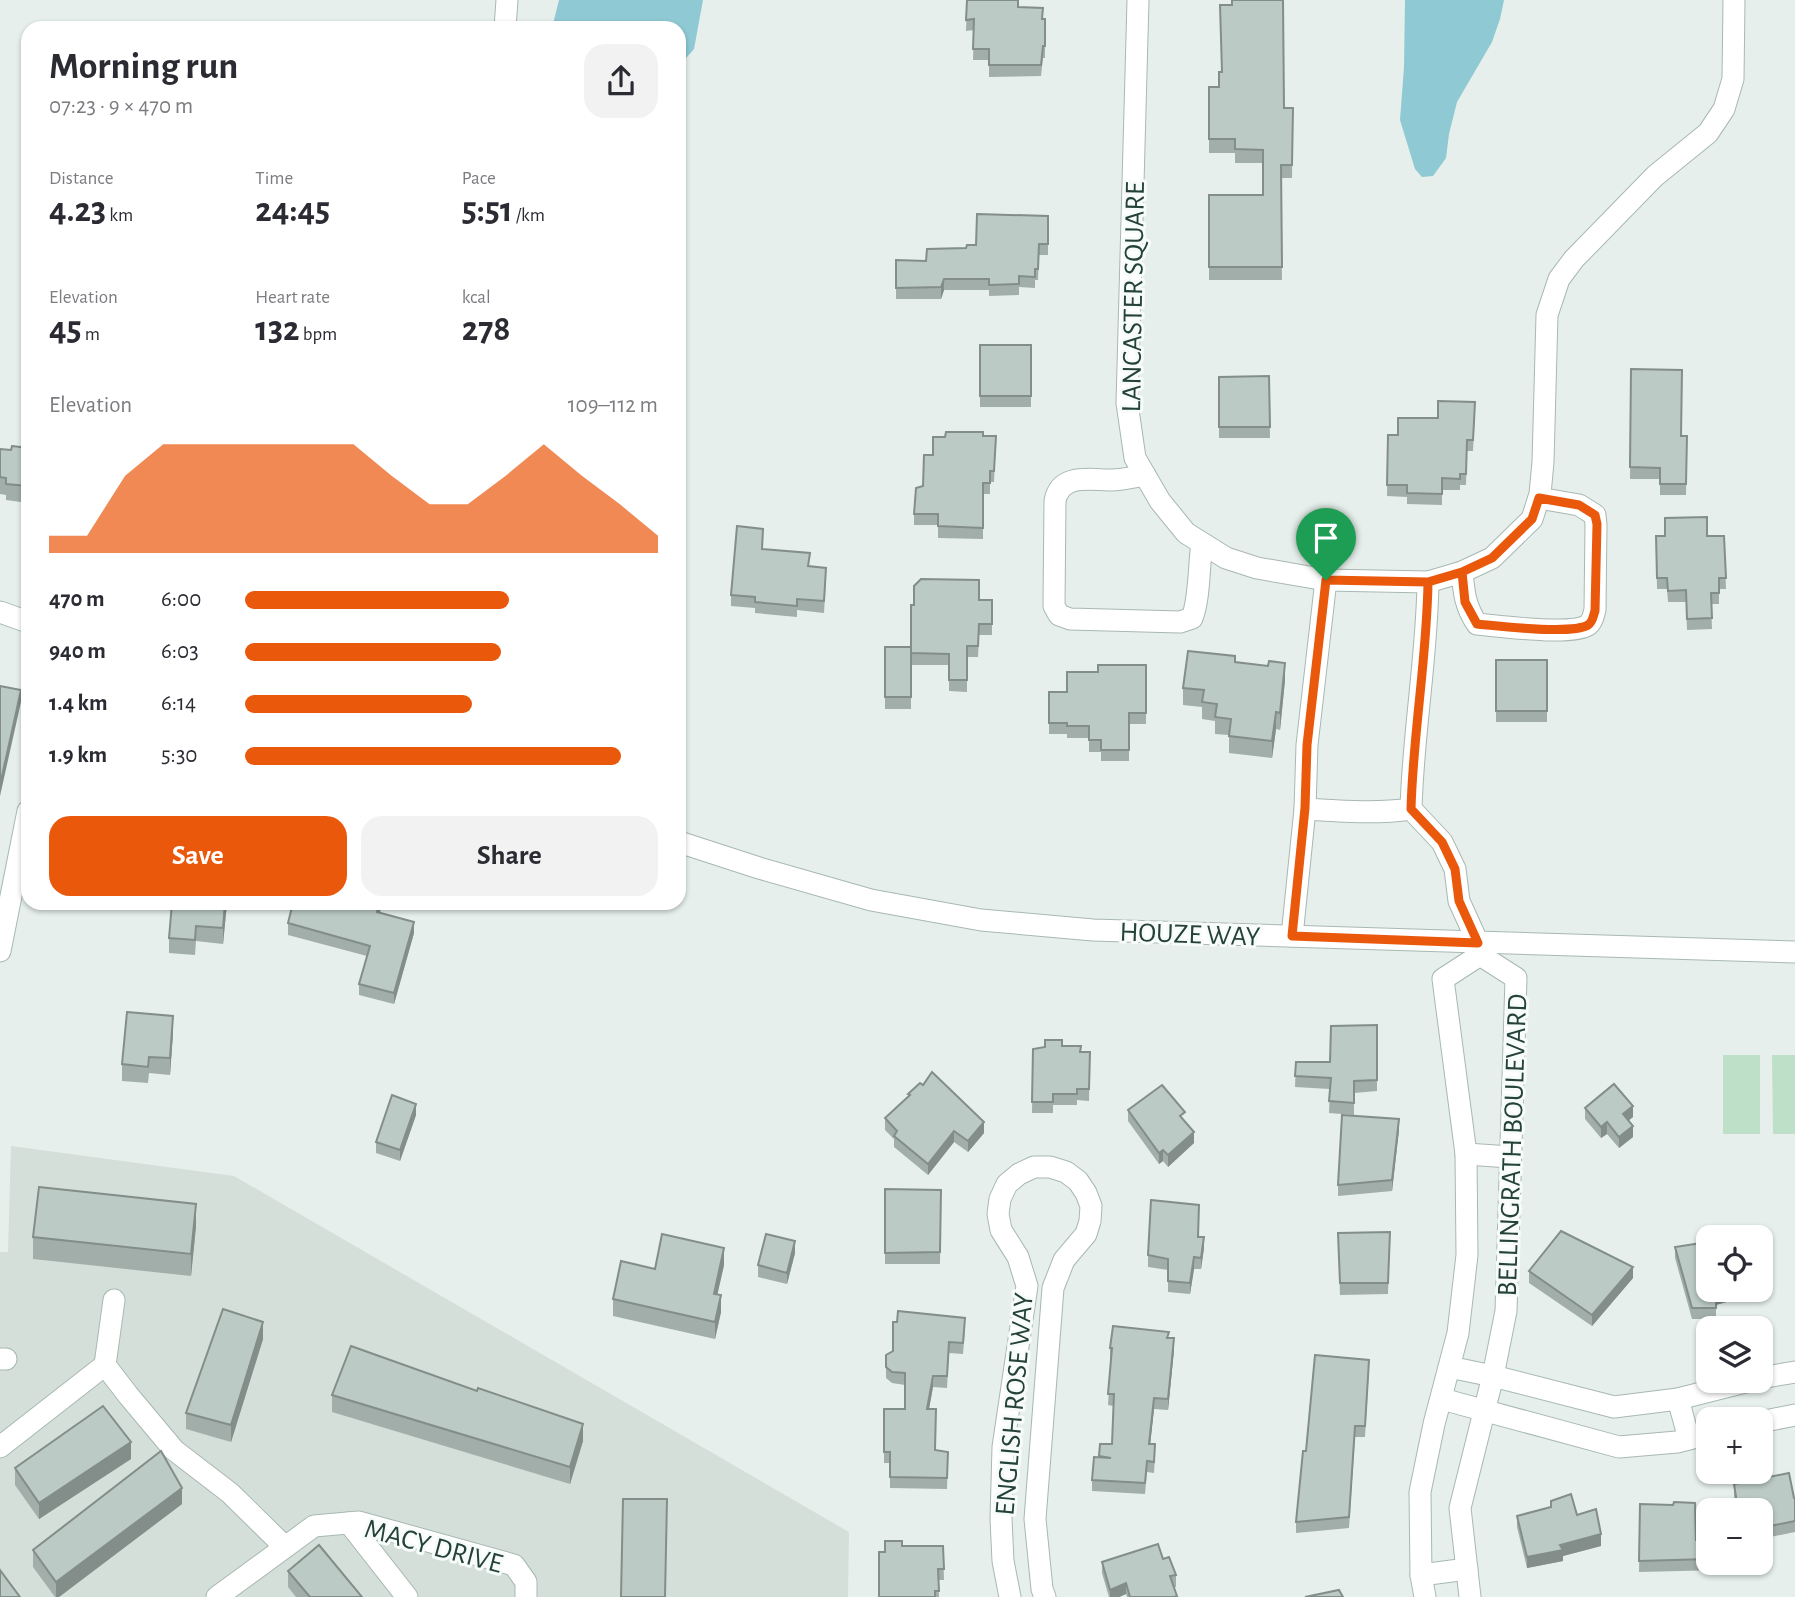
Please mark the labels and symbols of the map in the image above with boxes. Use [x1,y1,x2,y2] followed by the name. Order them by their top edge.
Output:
[1118,181,1150,413] street label: LANCASTER SQUARE
[1296,508,1356,580] pin
[1119,919,1261,951] street label: HOUZE WAY
[1494,993,1532,1297] street label: BELLINGRATH BOULEVARD
[991,1291,1039,1517] street label: ENGLISH ROSE WAY
[361,1515,506,1579] street label: MACY DRIVE

